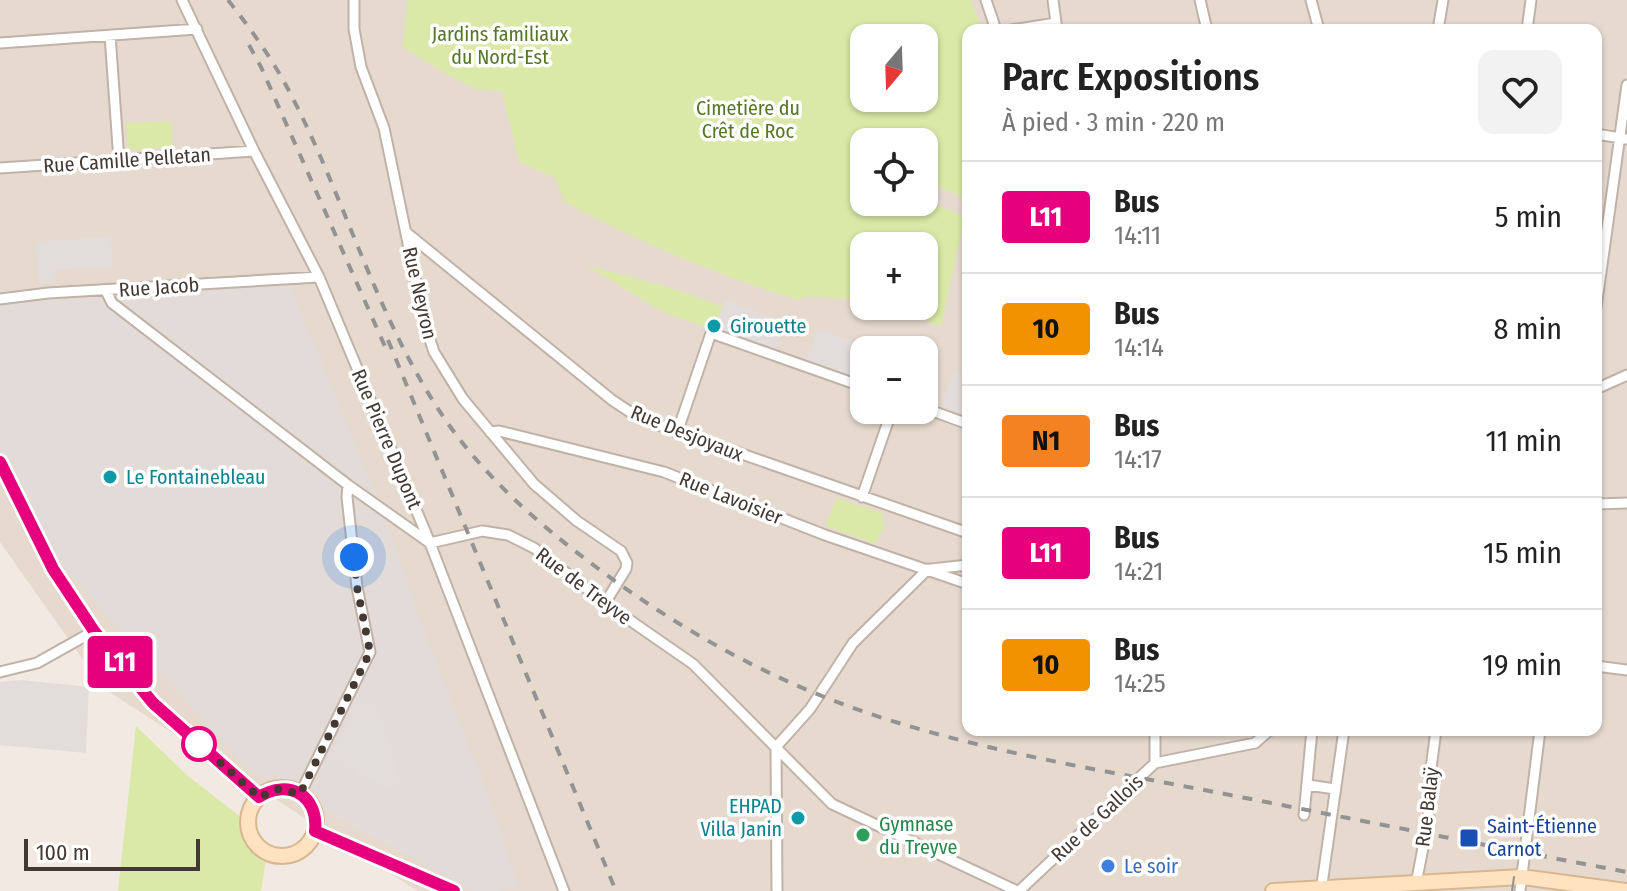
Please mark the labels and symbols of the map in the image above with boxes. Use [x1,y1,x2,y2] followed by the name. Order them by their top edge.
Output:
[432,22,568,69] park label: Jardins familiaux du Nord-Est
[850,24,938,112] north arrow
[696,96,800,143] park label: Cimetière du Crêt de Roc
[42,142,212,178] street label: Rue Camille Pelletan
[398,244,442,342] street label: Rue Neyron
[118,272,200,302] street label: Rue Jacob
[730,314,806,338] place label: Girouette
[705,317,723,335] marker: Girouette
[347,365,427,513] street label: Rue Pierre Dupont
[627,400,747,467] street label: Rue Desjoyaux
[126,465,266,489] place label: Le Fontainebleau
[676,466,786,530] street label: Rue Lavoisier
[101,468,119,486] marker: Le Fontainebleau
[334,537,374,577] your location
[531,542,637,630] street label: Rue de Treyve
[74,636,166,688] line badge: L11
[182,727,216,761] unlabelled marker
[1410,766,1444,848] street label: Rue Balaÿ
[1046,769,1148,867] street label: Rue de Gallois
[700,794,782,841] place label: EHPAD Villa Janin
[789,809,807,827] marker: EHPAD Villa Janin
[879,812,957,859] place label: Gymnase du Treyve
[1487,814,1597,861] place label: Saint-Étienne Carnot
[854,826,872,844] marker: Gymnase du Treyve
[1458,827,1480,849] marker: Saint-Étienne Carnot
[24,835,200,871] scale bar
[1124,854,1178,878] place label: Le soir
[1099,857,1117,875] marker: Le soir

